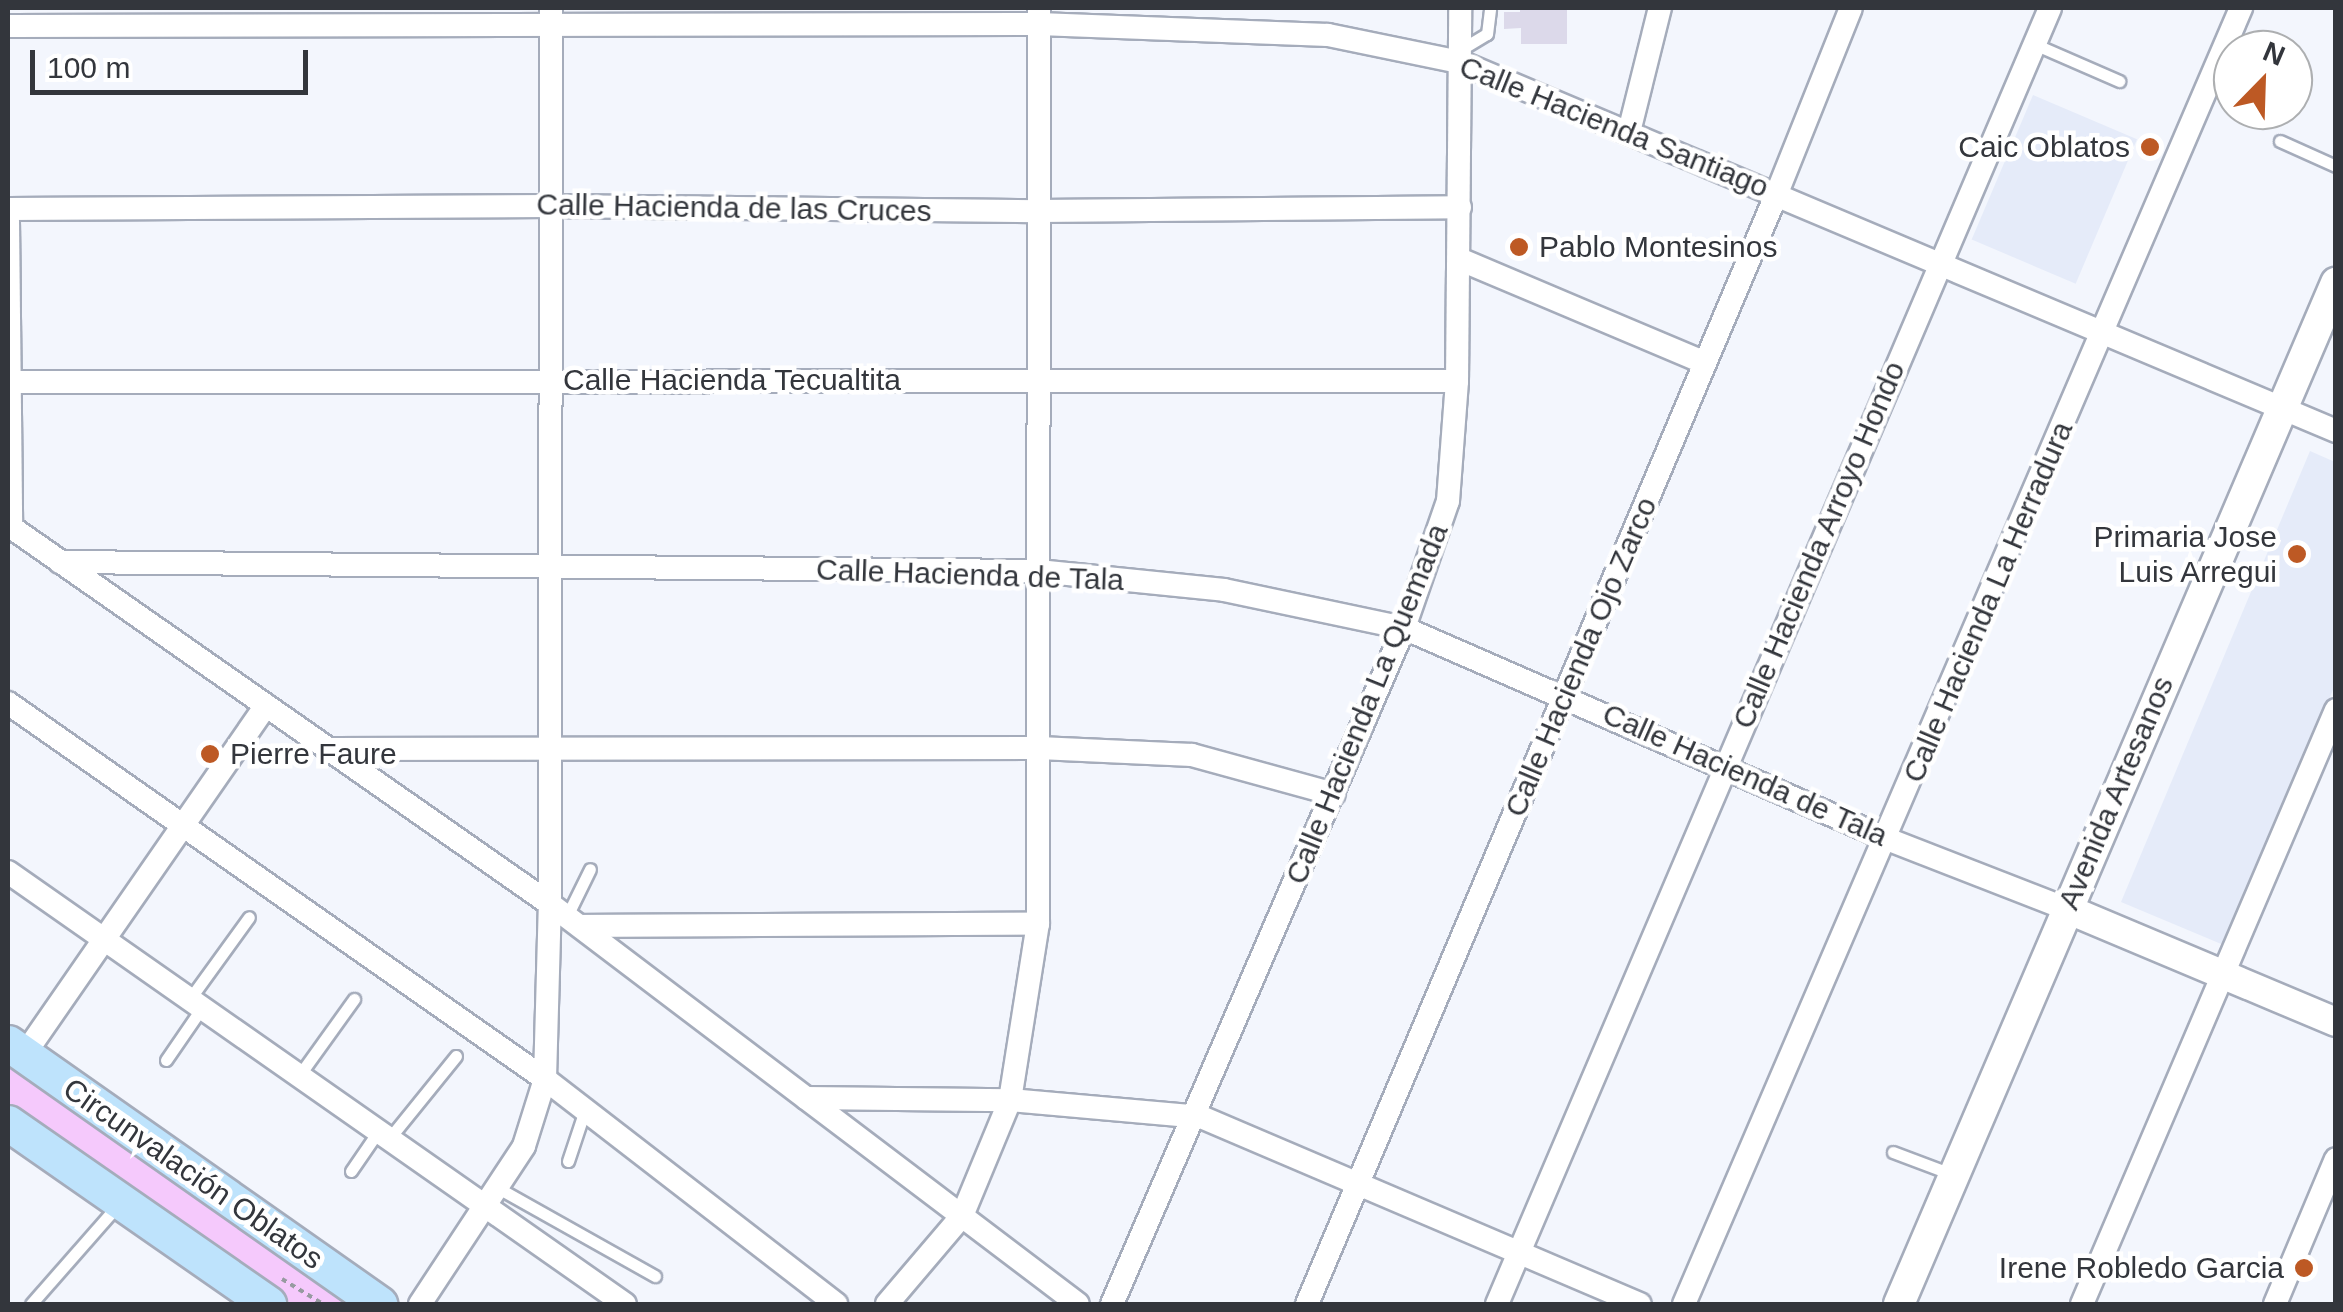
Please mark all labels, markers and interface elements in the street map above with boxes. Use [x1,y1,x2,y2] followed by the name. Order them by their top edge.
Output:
[35,30,312,92] scale bar
[2213,30,2313,130] north arrow
[2259,36,2289,72] text: N
[1454,48,1774,206] street label: Calle Hacienda Santiago
[47,51,130,84] text: 100 m
[1958,129,2130,165] place label: Caic Oblatos
[2139,136,2161,158] marker: Caic Oblatos
[536,187,932,229] street label: Calle Hacienda de las Cruces
[1539,229,1777,265] place label: Pablo Montesinos
[1508,236,1530,258] marker: Pablo Montesinos
[1725,355,1913,735] street label: Calle Hacienda Arroyo Hondo
[563,362,901,398] street label: Calle Hacienda Tecualtita
[1896,416,2080,788] street label: Calle Hacienda La Herradura
[1497,492,1665,822] street label: Calle Hacienda Ojo Zarco
[1278,519,1456,889] street label: Calle Hacienda La Quemada
[2094,519,2277,590] place label: Primaria Jose Luis Arregui
[2286,543,2308,565] marker: Primaria Jose Luis Arregui
[815,552,1125,598] street label: Calle Hacienda de Tala
[2050,670,2182,916] street label: Avenida Artesanos
[1597,696,1893,854] street label: Calle Hacienda de Tala
[230,736,397,772] place label: Pierre Faure
[199,743,221,765] marker: Pierre Faure
[56,1071,330,1277] street label: Circunvalación Oblatos
[1999,1250,2284,1286] place label: Irene Robledo Garcia
[2293,1257,2315,1279] marker: Irene Robledo Garcia

